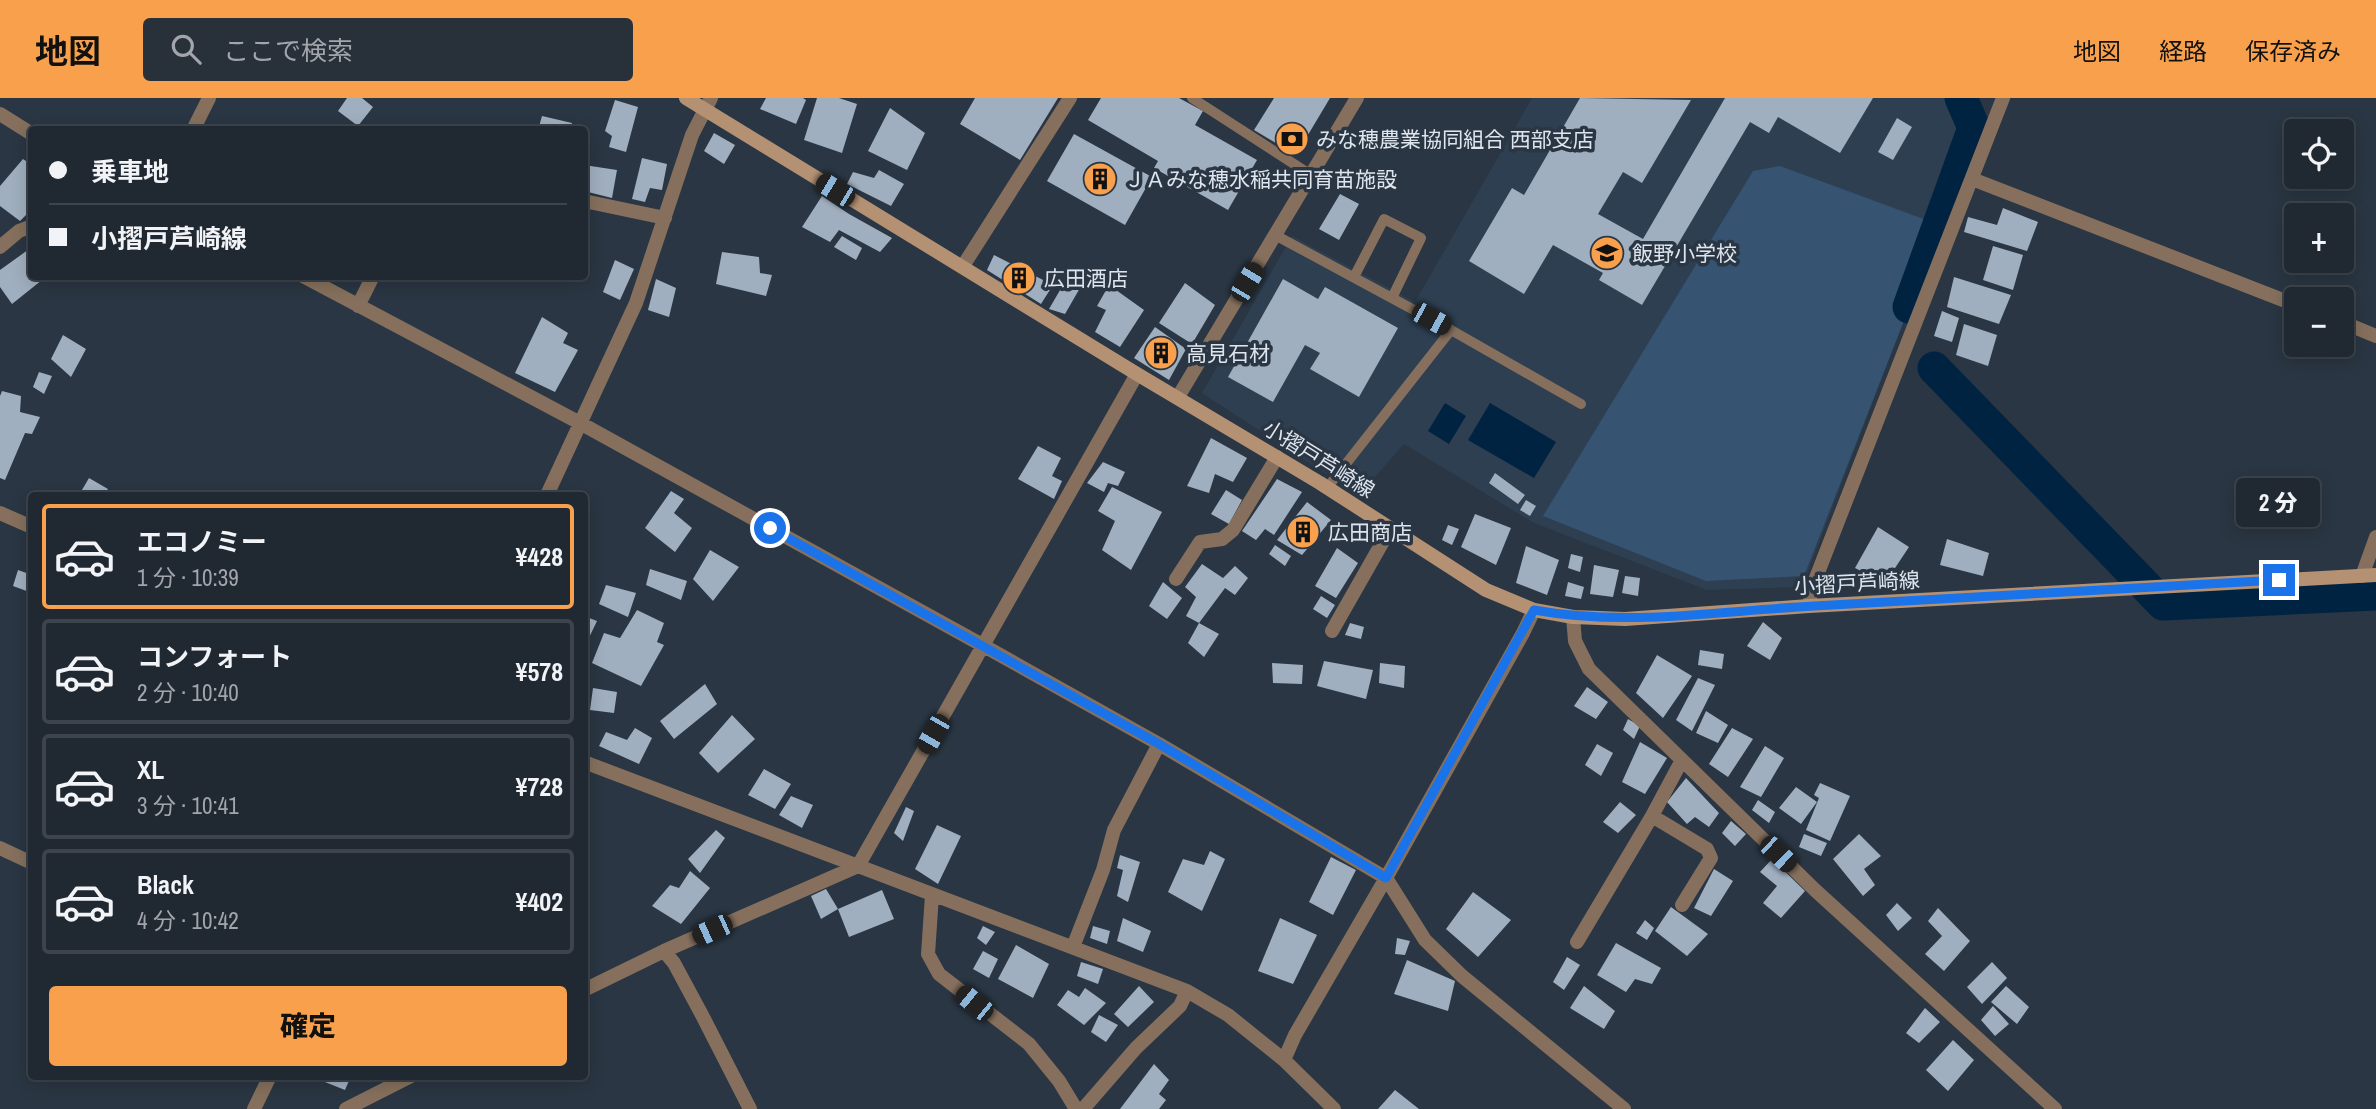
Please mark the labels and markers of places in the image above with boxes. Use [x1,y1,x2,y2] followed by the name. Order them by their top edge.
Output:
[1273,120,1311,158] bank icon: みな穂農業協同組合 西部支店
[1316,125,1594,154] place label: みな穂農業協同組合 西部支店
[1081,160,1119,198] building icon: ＪＡみな穂水稲共同育苗施設
[1124,165,1397,194] place label: ＪＡみな穂水稲共同育苗施設
[1588,234,1626,272] school or university icon: 飯野小学校
[1632,239,1737,268] place label: 飯野小学校
[1000,259,1038,297] building icon: 広田酒店
[1044,264,1128,293] place label: 広田酒店
[1142,334,1180,372] building icon: 高見石材
[1186,339,1270,368] place label: 高見石材
[1284,513,1322,551] building icon: 広田商店
[1328,518,1412,547] place label: 広田商店

